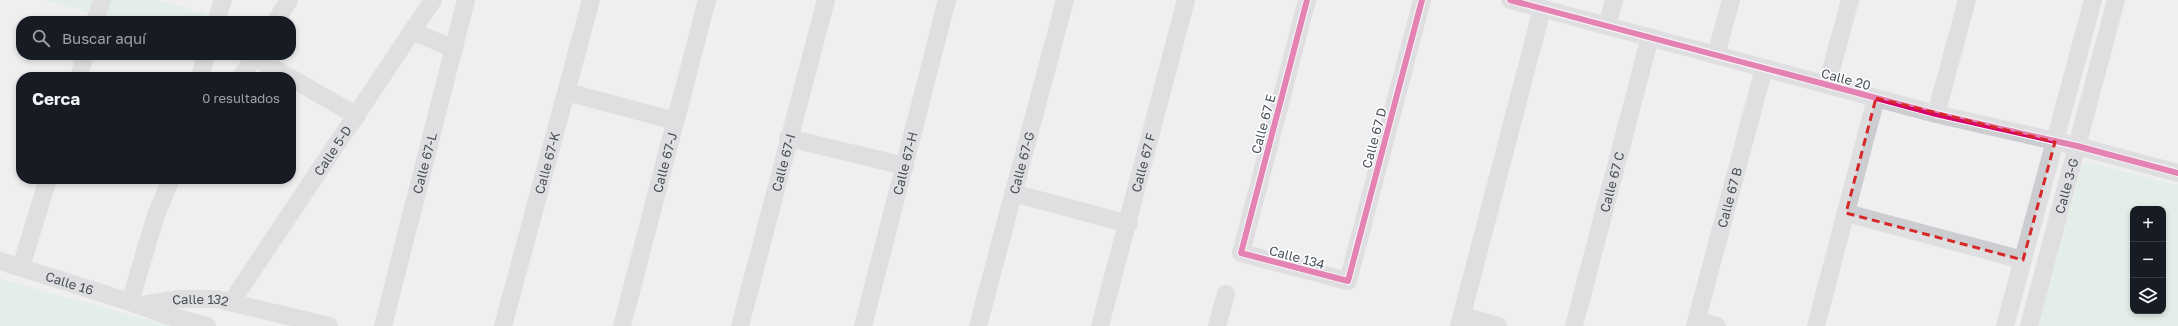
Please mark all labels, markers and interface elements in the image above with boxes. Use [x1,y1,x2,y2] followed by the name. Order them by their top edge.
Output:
[16,16,296,60] search box
[30,27,52,49] icon: search
[62,29,146,47] text: Buscar aquí
[1819,65,1873,93] street label: Calle 20
[32,88,80,109] text: Cerca
[202,90,280,106] text: 0 resultados
[1247,92,1279,156] street label: Calle 67 E
[1358,106,1390,170] street label: Calle 67 D
[310,122,355,179] street label: Calle 5-D
[409,130,440,195] street label: Calle 67-L
[531,130,563,196] street label: Calle 67-K
[649,130,680,195] street label: Calle 67-J
[889,130,921,197] street label: Calle 67-H
[1006,130,1038,196] street label: Calle 67-G
[1128,131,1159,194] street label: Calle 67 F
[768,132,798,193] street label: Calle 67-I
[1596,150,1628,214] street label: Calle 67 C
[2051,156,2081,215] street label: Calle 3-G
[1714,165,1745,229] street label: Calle 67 B
[2130,206,2166,314] map controls
[2130,206,2166,242] button: +
[1267,242,1327,272] street label: Calle 134
[2130,242,2166,278] button: −
[44,268,96,298] street label: Calle 16
[2130,278,2166,314] button: layers
[171,290,230,310] street label: Calle 132

